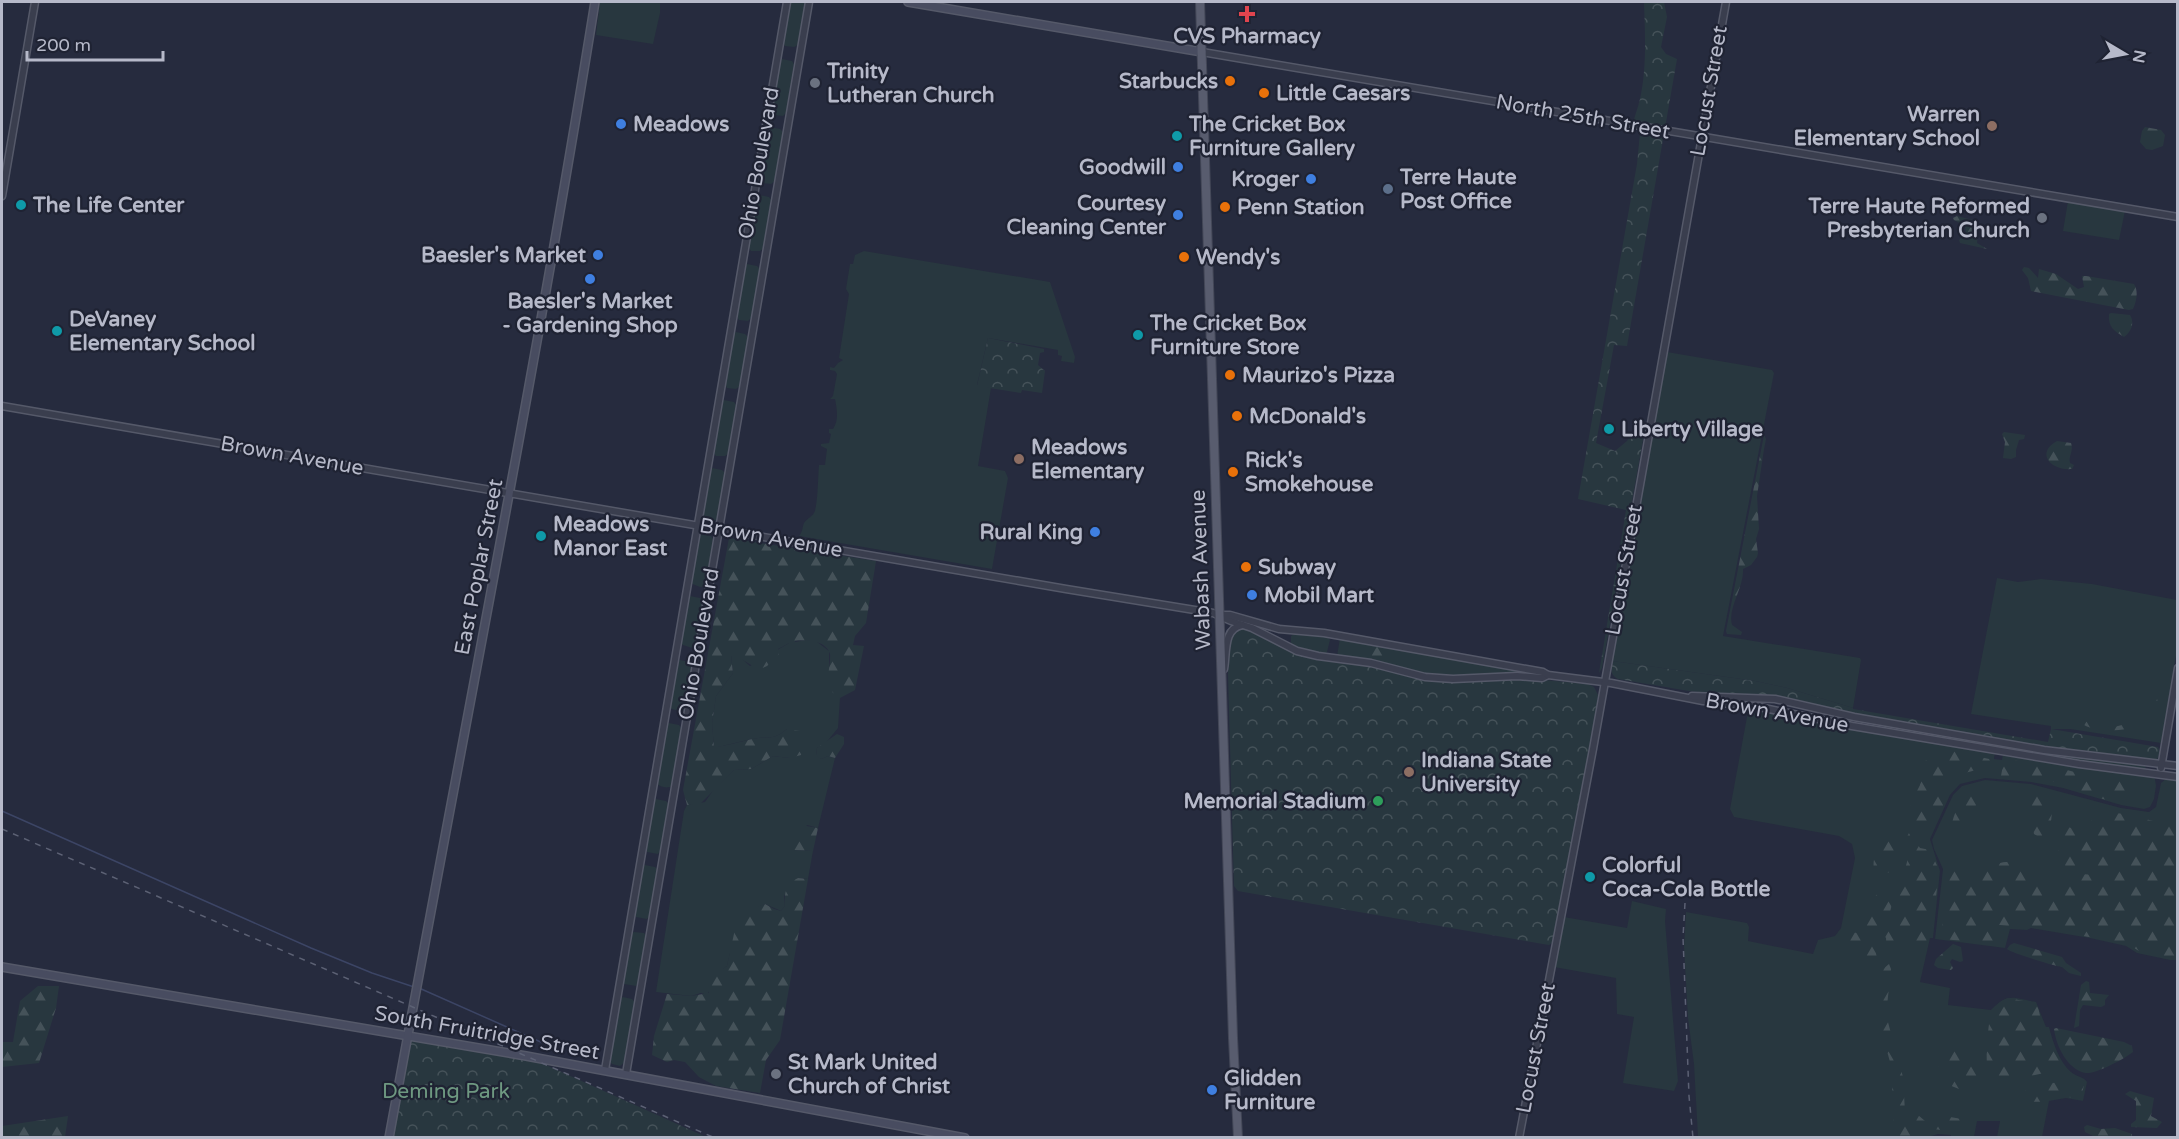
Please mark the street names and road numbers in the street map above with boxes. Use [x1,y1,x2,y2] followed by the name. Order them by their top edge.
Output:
[1685,24,1733,158] street label: Locust Street
[733,85,785,241] street label: Ohio Boulevard
[1494,89,1672,145] street label: North 25th Street
[219,431,366,481] street label: Brown Avenue
[450,477,508,657] street label: East Poplar Street
[1186,489,1216,651] street label: Wabash Avenue
[1600,503,1648,637] street label: Locust Street
[698,513,845,563] street label: Brown Avenue
[673,566,725,722] street label: Ohio Boulevard
[1704,688,1851,738] street label: Brown Avenue
[1511,981,1561,1115] street label: Locust Street
[372,1001,602,1065] street label: South Fruitridge Street

